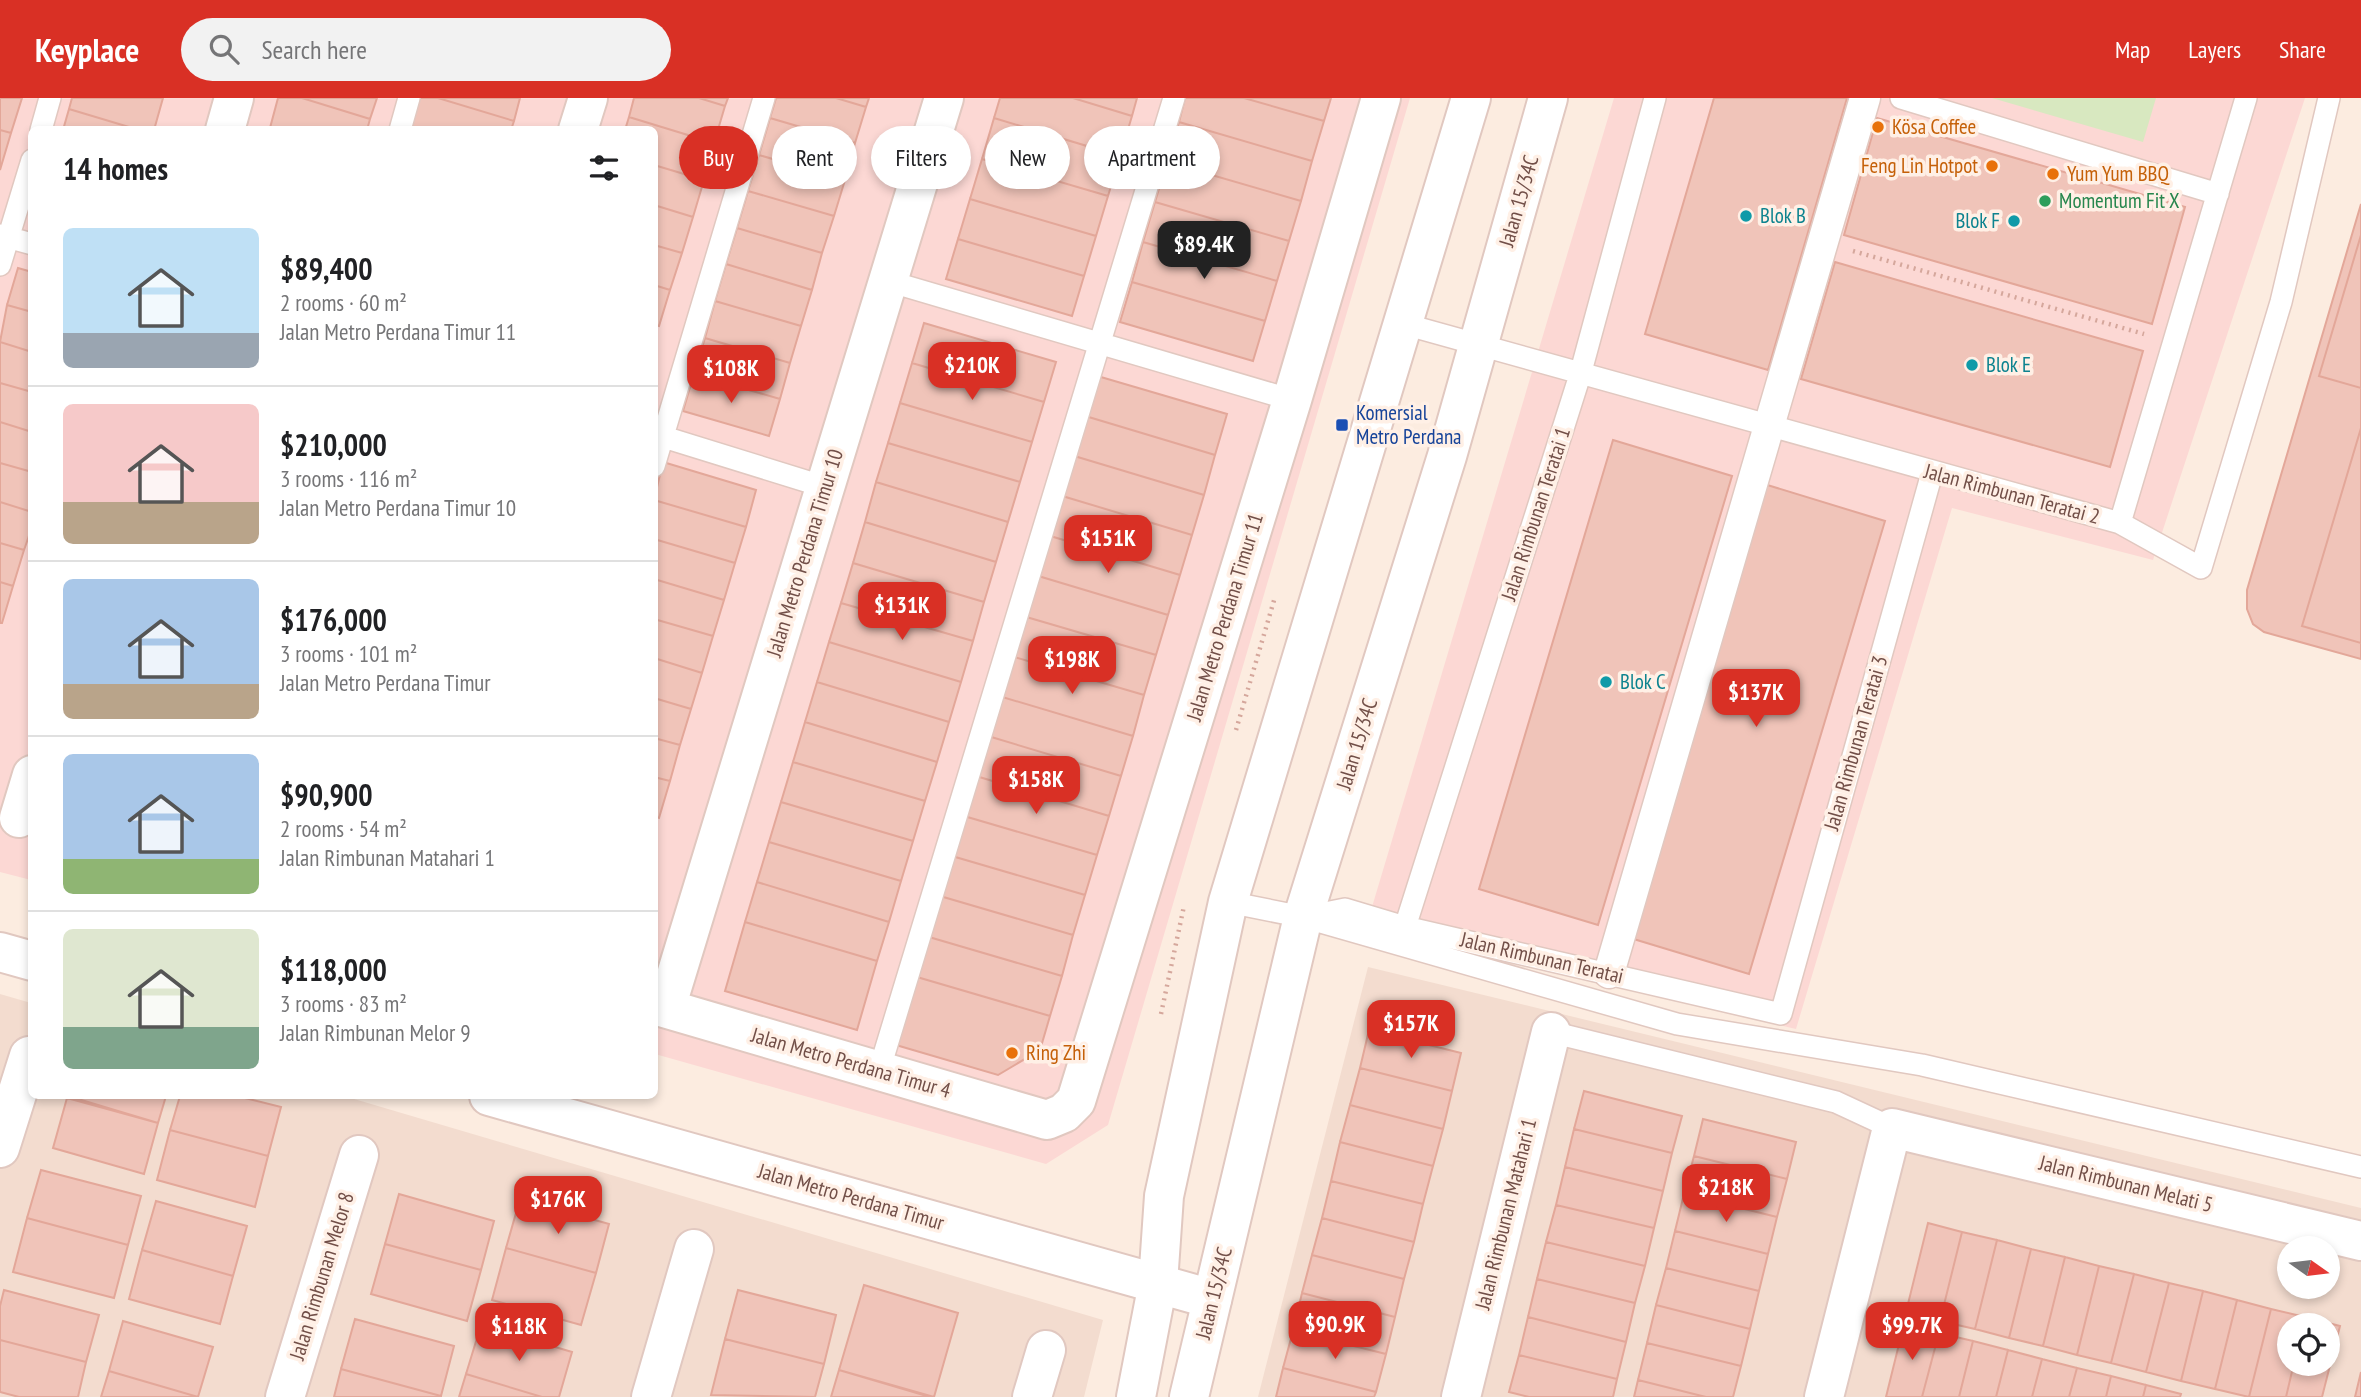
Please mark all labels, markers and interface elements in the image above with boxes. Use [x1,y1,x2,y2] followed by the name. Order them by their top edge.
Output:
[181,18,671,81] search box
[35,28,139,71] text: Keyplace
[205,30,243,68] icon: search
[261,33,367,66] text: Search here
[2115,34,2150,65] text: Map
[2188,34,2241,65] text: Layers
[2279,34,2326,65] text: Share
[1892,113,1976,140] place label: Kösa Coffee
[1870,119,1886,135] marker: Kösa Coffee
[679,126,758,189] chip: Buy
[772,126,857,189] chip: Rent
[871,126,971,189] chip: Filters
[985,126,1070,189] chip: New
[1084,126,1220,189] chip: Apartment
[63,149,168,188] text: 14 homes
[585,149,623,187] icon: filters
[1492,152,1545,251] street label: Jalan 15/34C
[1861,152,1978,179] place label: Feng Lin Hotpot
[1984,158,2000,174] marker: Feng Lin Hotpot
[2067,160,2169,187] place label: Yum Yum BBQ
[2045,166,2061,182] marker: Yum Yum BBQ
[2059,187,2180,214] place label: Momentum Fit X
[2037,193,2053,209] marker: Momentum Fit X
[1760,202,1806,229] place label: Blok B
[1955,207,2000,234] place label: Blok F
[1738,208,1754,224] marker: Blok B
[2006,213,2022,229] marker: Blok F
[1147,222,1261,281] pin: $89.4K
[1174,229,1234,258] text: $89.4K
[280,249,373,288] text: $89,400
[119,256,203,340] icon: home
[280,288,407,317] text: 2 rooms · 60 m²
[280,317,516,346] text: Jalan Metro Perdana Timur 11
[923,342,1021,402] pin: $210K
[682,345,780,405] pin: $108K
[944,350,1000,379] text: $210K
[1986,351,2031,378] place label: Blok E
[703,353,759,382] text: $108K
[1964,357,1980,373] marker: Blok E
[1356,399,1462,450] place label: Komersial Metro Perdana
[1334,417,1350,433] marker: Komersial Metro Perdana
[1495,424,1576,605] street label: Jalan Rimbunan Teratai 1
[280,425,387,464] text: $210,000
[119,432,203,516] icon: home
[760,446,849,661] street label: Jalan Metro Perdana Timur 10
[1921,457,2103,530] street label: Jalan Rimbunan Teratai 2
[280,464,417,493] text: 3 rooms · 116 m²
[280,493,516,522] text: Jalan Metro Perdana Timur 10
[1180,510,1269,725] street label: Jalan Metro Perdana Timur 11
[1059,516,1157,575] pin: $151K
[1080,523,1136,552] text: $151K
[853,582,951,642] pin: $131K
[874,590,930,619] text: $131K
[280,600,387,639] text: $176,000
[119,607,203,691] icon: home
[1023,636,1121,696] pin: $198K
[280,639,417,668] text: 3 rooms · 101 m²
[1044,644,1100,673] text: $198K
[1817,652,1893,834] street label: Jalan Rimbunan Teratai 3
[280,668,491,697] text: Jalan Metro Perdana Timur
[1620,668,1666,695] place label: Blok C
[1707,670,1805,729] pin: $137K
[1598,674,1614,690] marker: Blok C
[1728,677,1784,706] text: $137K
[1330,695,1383,794] street label: Jalan 15/34C
[987,756,1085,816] pin: $158K
[1008,764,1064,793] text: $158K
[280,775,373,814] text: $90,900
[119,782,203,866] icon: home
[280,814,407,843] text: 2 rooms · 54 m²
[280,843,495,872] text: Jalan Rimbunan Matahari 1
[1457,925,1626,989] street label: Jalan Rimbunan Teratai
[280,950,387,989] text: $118,000
[119,957,203,1041] icon: home
[280,989,407,1018] text: 3 rooms · 83 m²
[1362,1000,1460,1060] pin: $157K
[1383,1008,1439,1037] text: $157K
[280,1018,471,1047] text: Jalan Rimbunan Melor 9
[747,1021,954,1104] street label: Jalan Metro Perdana Timur 4
[1026,1039,1086,1066] place label: Ring Zhi
[1004,1045,1020,1061] marker: Ring Zhi
[1468,1115,1542,1313] street label: Jalan Rimbunan Matahari 1
[2036,1149,2216,1218] street label: Jalan Rimbunan Melati 5
[754,1157,948,1236] street label: Jalan Metro Perdana Timur
[1677,1164,1775,1224] pin: $218K
[1698,1172,1754,1201] text: $218K
[509,1176,607,1236] pin: $176K
[530,1184,586,1213] text: $176K
[283,1189,360,1364] street label: Jalan Rimbunan Melor 8
[2277,1236,2340,1298] north arrow
[2277,1236,2340,1376] map controls
[1189,1244,1238,1343] street label: Jalan 15/34C
[1278,1302,1392,1361] pin: $90.9K
[1855,1302,1969,1362] pin: $99.7K
[470,1304,568,1363] pin: $118K
[1305,1309,1365,1338] text: $90.9K
[1882,1310,1942,1339] text: $99.7K
[491,1311,547,1340] text: $118K
[2277,1313,2340,1376] button: locate

